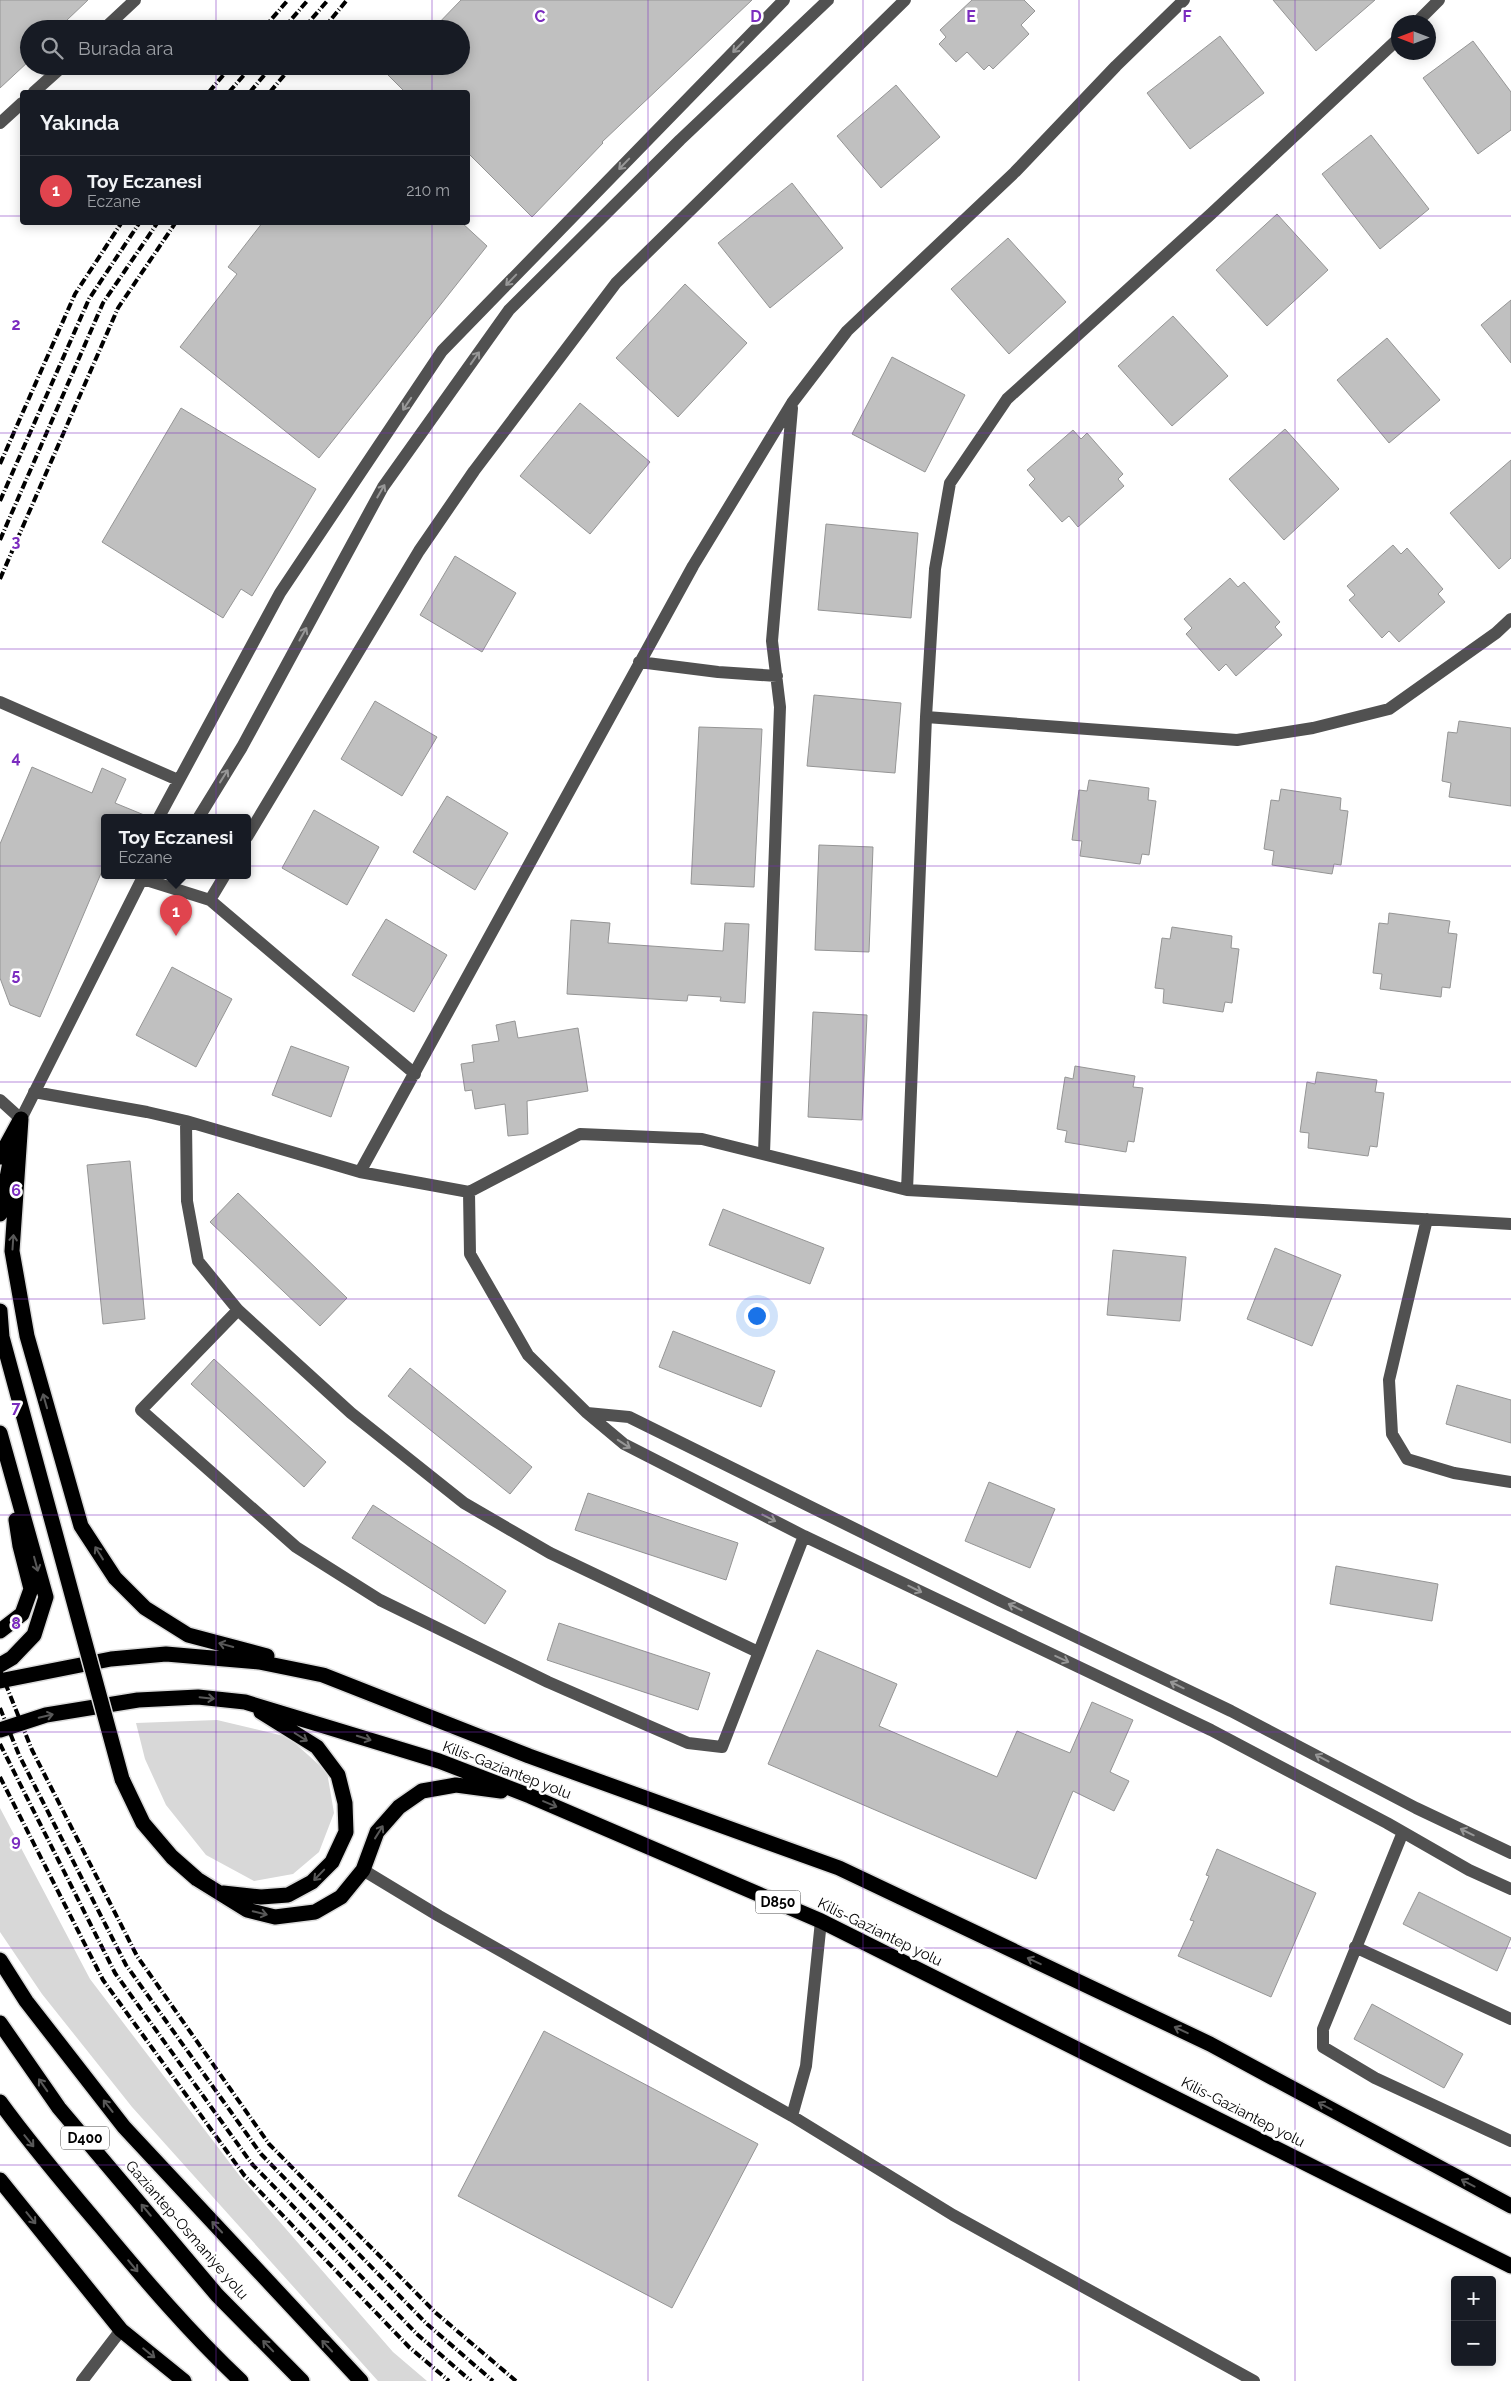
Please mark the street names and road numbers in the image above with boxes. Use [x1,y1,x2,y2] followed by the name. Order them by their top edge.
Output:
[440,1737,574,1803] street label: Kilis-Gaziantep yolu
[756,1890,800,1914] road number: D850
[815,1894,945,1970] street label: Kilis-Gaziantep yolu
[1178,2073,1308,2151] street label: Kilis-Gaziantep yolu
[61,2126,109,2150] road number: D400
[122,2157,252,2303] street label: Gaziantep-Osmaniye yolu

